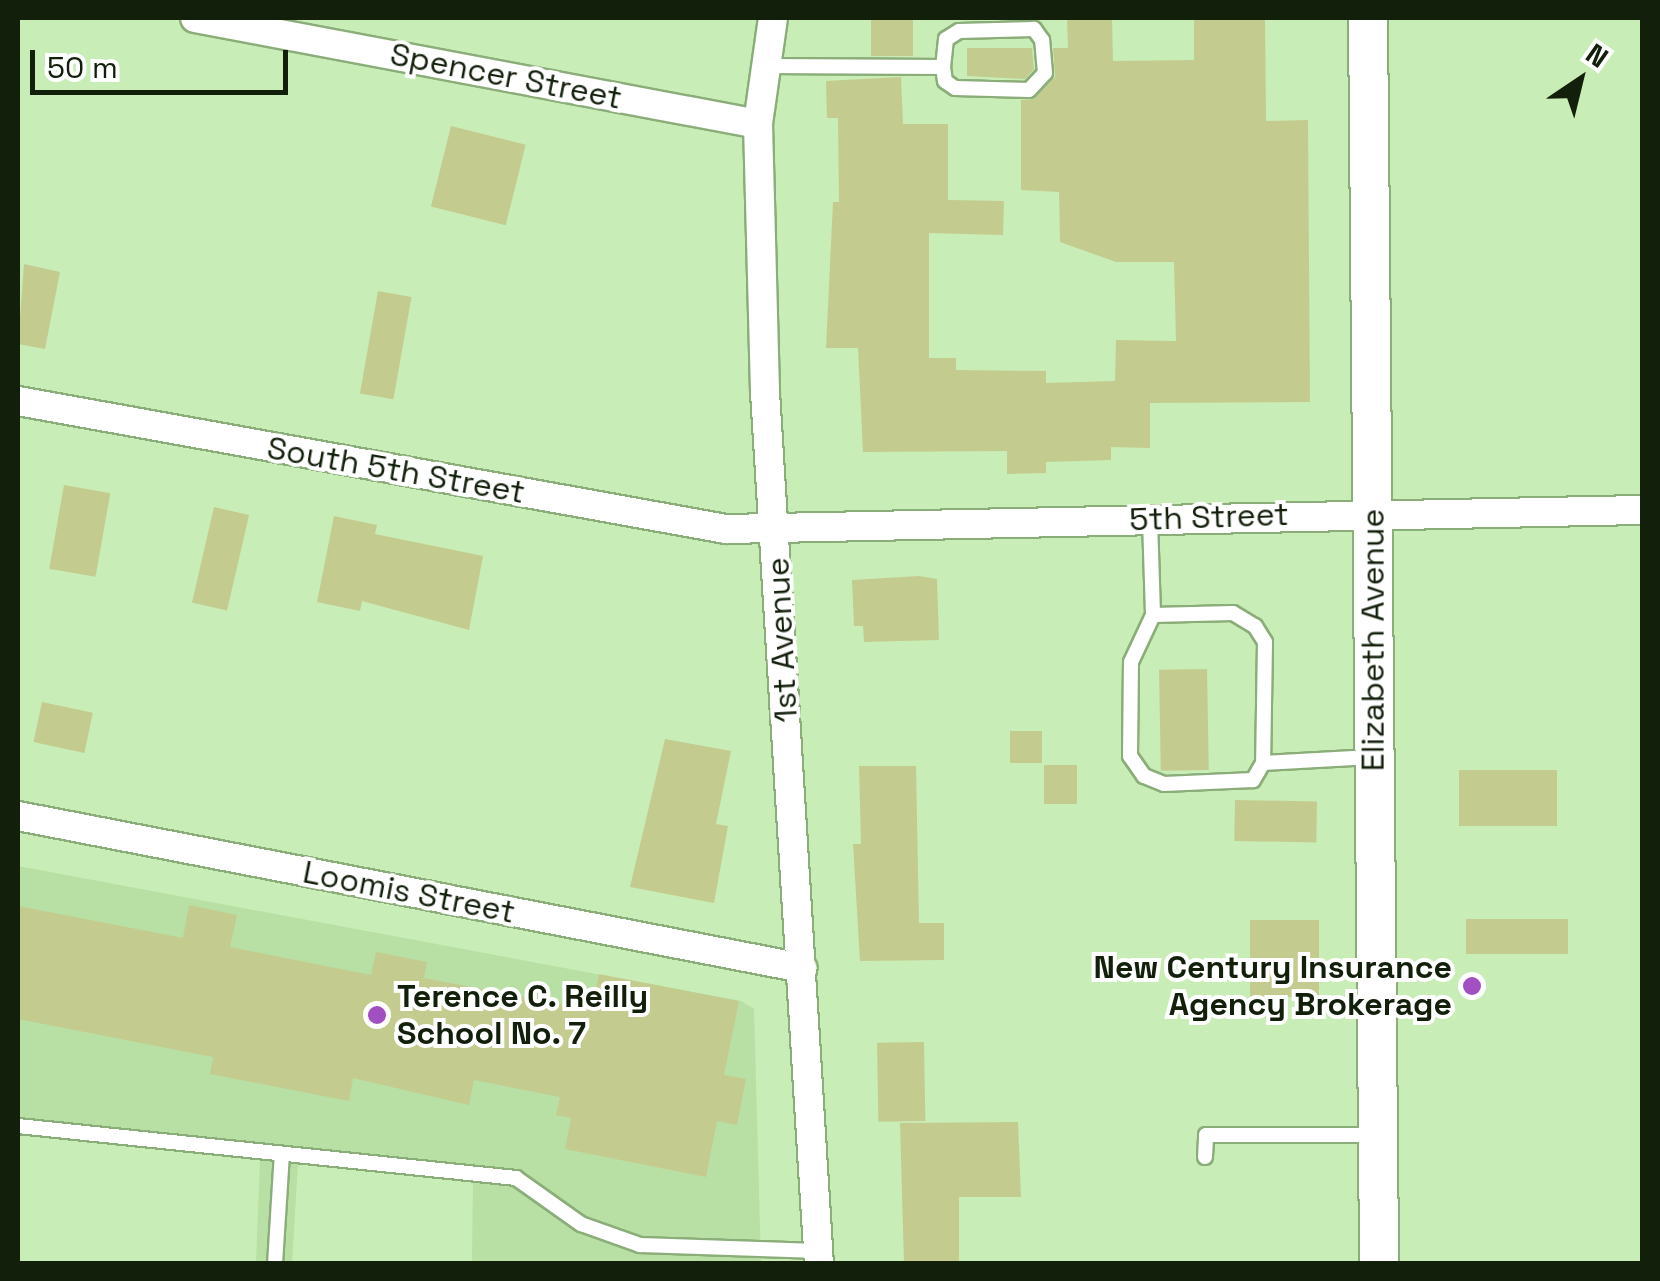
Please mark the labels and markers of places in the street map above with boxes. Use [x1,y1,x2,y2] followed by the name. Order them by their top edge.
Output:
[1093,949,1452,1024] place label: New Century Insurance Agency Brokerage
[1461,975,1483,997] marker: New Century Insurance Agency Brokerage
[397,978,649,1053] place label: Terence C. Reilly School No. 7
[366,1004,388,1026] marker: Terence C. Reilly School No. 7

